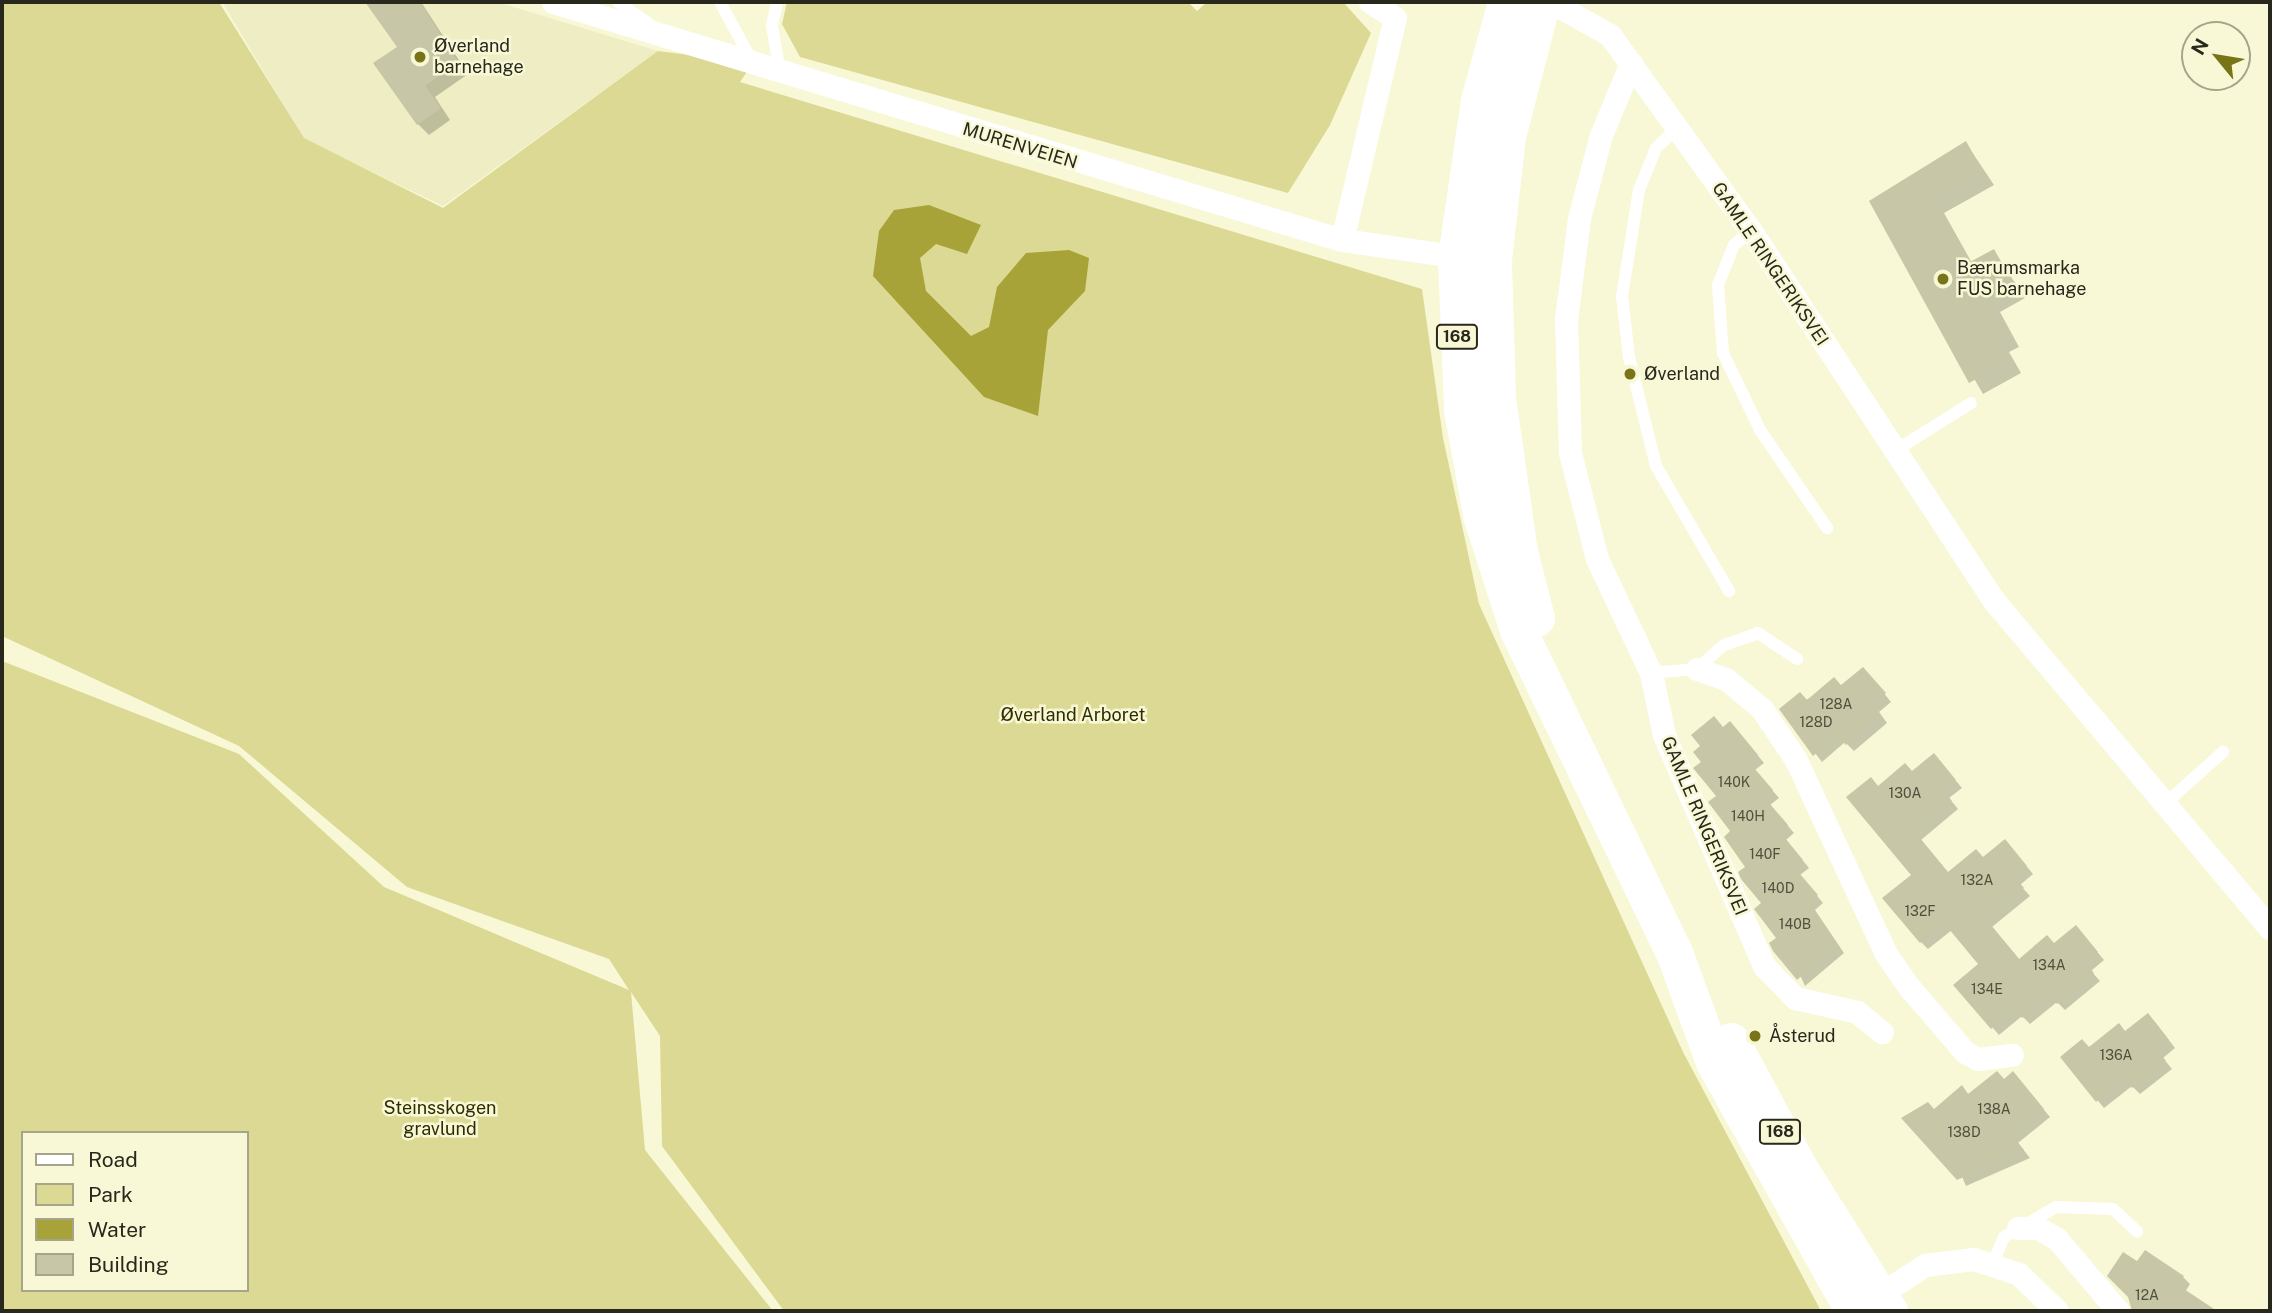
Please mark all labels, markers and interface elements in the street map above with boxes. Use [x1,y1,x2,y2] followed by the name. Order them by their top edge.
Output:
[2181,21,2251,91] north arrow
[2186,35,2213,58] text: N
[434,36,524,78] place label: Øverland barnehage
[412,49,428,65] marker: Øverland barnehage
[960,118,1080,174] street label: MURENVEIEN
[1707,178,1833,350] street label: GAMLE RINGERIKSVEI
[1957,258,2086,300] place label: Bærumsmarka FUS barnehage
[1935,271,1951,287] marker: Bærumsmarka FUS barnehage
[1434,324,1480,350] road number: 168
[1644,363,1720,385] place label: Øverland
[1622,366,1638,382] marker: Øverland
[1819,696,1853,712] house number: 128A
[1001,704,1145,726] park label: Øverland Arboret
[1800,714,1832,730] house number: 128D
[1656,733,1752,919] street label: GAMLE RINGERIKSVEI
[1718,774,1750,790] house number: 140K
[1889,785,1921,801] house number: 130A
[1731,808,1765,824] house number: 140H
[1749,846,1781,862] house number: 140F
[1961,872,1993,888] house number: 132A
[1762,880,1794,896] house number: 140D
[1904,903,1936,919] house number: 132F
[1779,916,1811,932] house number: 140B
[2032,957,2066,973] house number: 134A
[1971,981,2003,997] house number: 134E
[1769,1025,1836,1047] place label: Åsterud
[1747,1028,1763,1044] marker: Åsterud
[2099,1047,2133,1063] house number: 136A
[383,1098,497,1140] park label: Steinsskogen gravlund
[1977,1101,2011,1117] house number: 138A
[1757,1120,1803,1144] road number: 168
[1947,1124,1981,1140] house number: 138D
[21,1131,248,1292] legend
[88,1147,138,1172] text: Road
[88,1182,133,1207] text: Park
[88,1217,146,1242] text: Water
[88,1252,169,1277] text: Building
[2135,1287,2159,1303] house number: 12A

